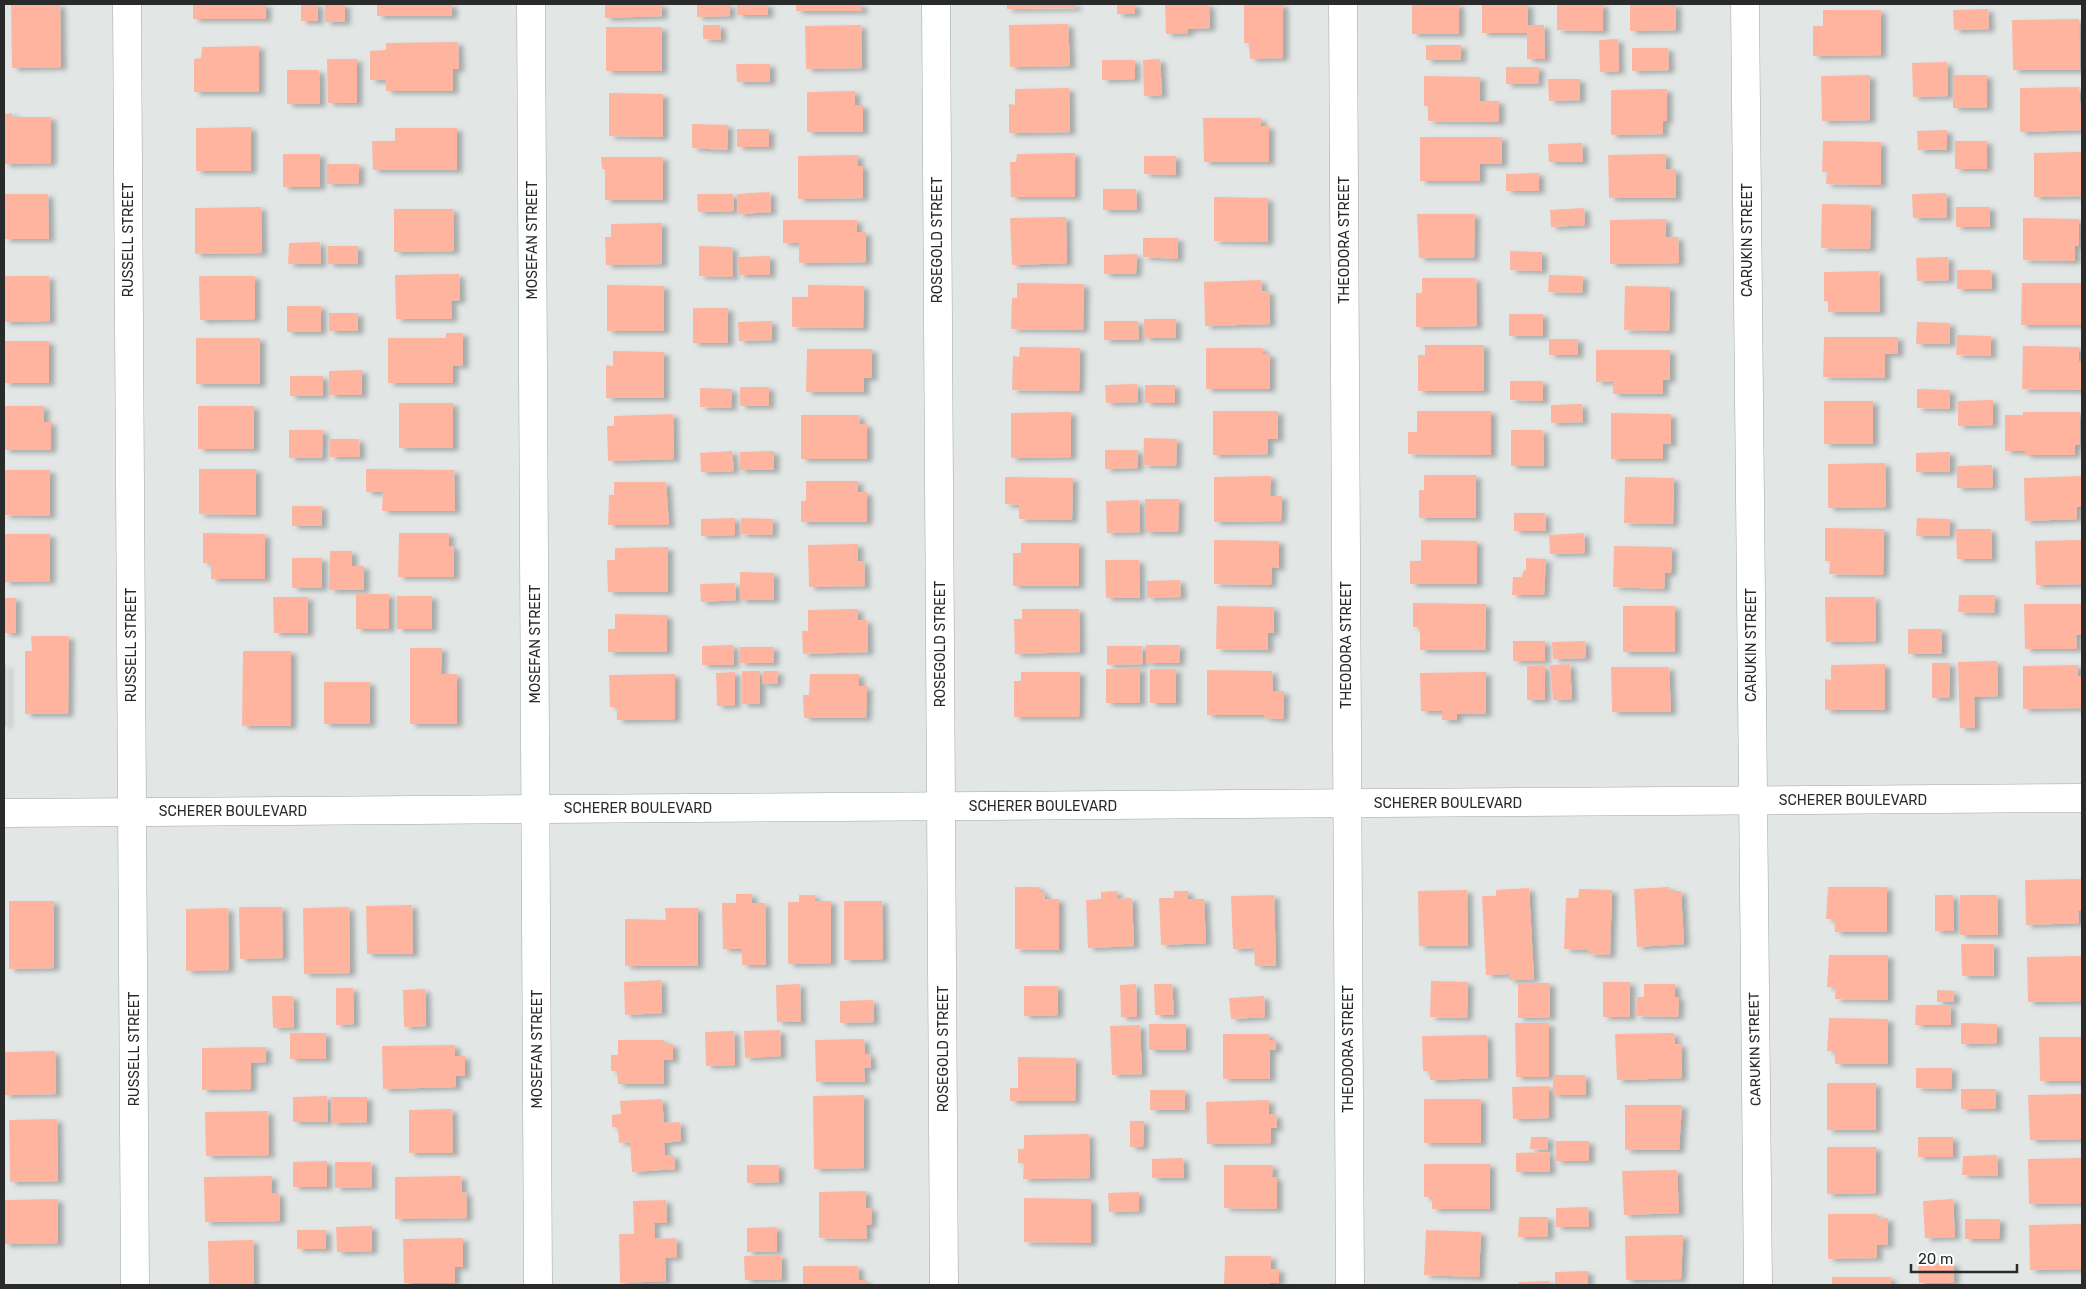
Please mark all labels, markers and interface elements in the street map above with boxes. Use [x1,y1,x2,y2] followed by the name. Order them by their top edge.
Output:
[1336,176,1353,304] street label: THEODORA STREET
[929,177,946,303] street label: ROSEGOLD STREET
[524,181,541,299] street label: MOSEFAN STREET
[120,183,137,297] street label: RUSSELL STREET
[1739,183,1756,297] street label: CARUKIN STREET
[932,581,949,707] street label: ROSEGOLD STREET
[1338,581,1355,709] street label: THEODORA STREET
[527,585,544,703] street label: MOSEFAN STREET
[123,588,140,702] street label: RUSSELL STREET
[1743,588,1760,702] street label: CARUKIN STREET
[1779,792,1927,809] street label: SCHERER BOULEVARD
[1374,795,1522,812] street label: SCHERER BOULEVARD
[969,798,1117,815] street label: SCHERER BOULEVARD
[564,800,712,817] street label: SCHERER BOULEVARD
[159,803,307,820] street label: SCHERER BOULEVARD
[1340,985,1357,1113] street label: THEODORA STREET
[935,986,952,1112] street label: ROSEGOLD STREET
[529,990,546,1108] street label: MOSEFAN STREET
[126,992,143,1106] street label: RUSSELL STREET
[1746,992,1764,1106] street label: CARUKIN STREET
[1911,1242,2017,1274] scale bar
[1918,1250,1953,1268] text: 20 m

